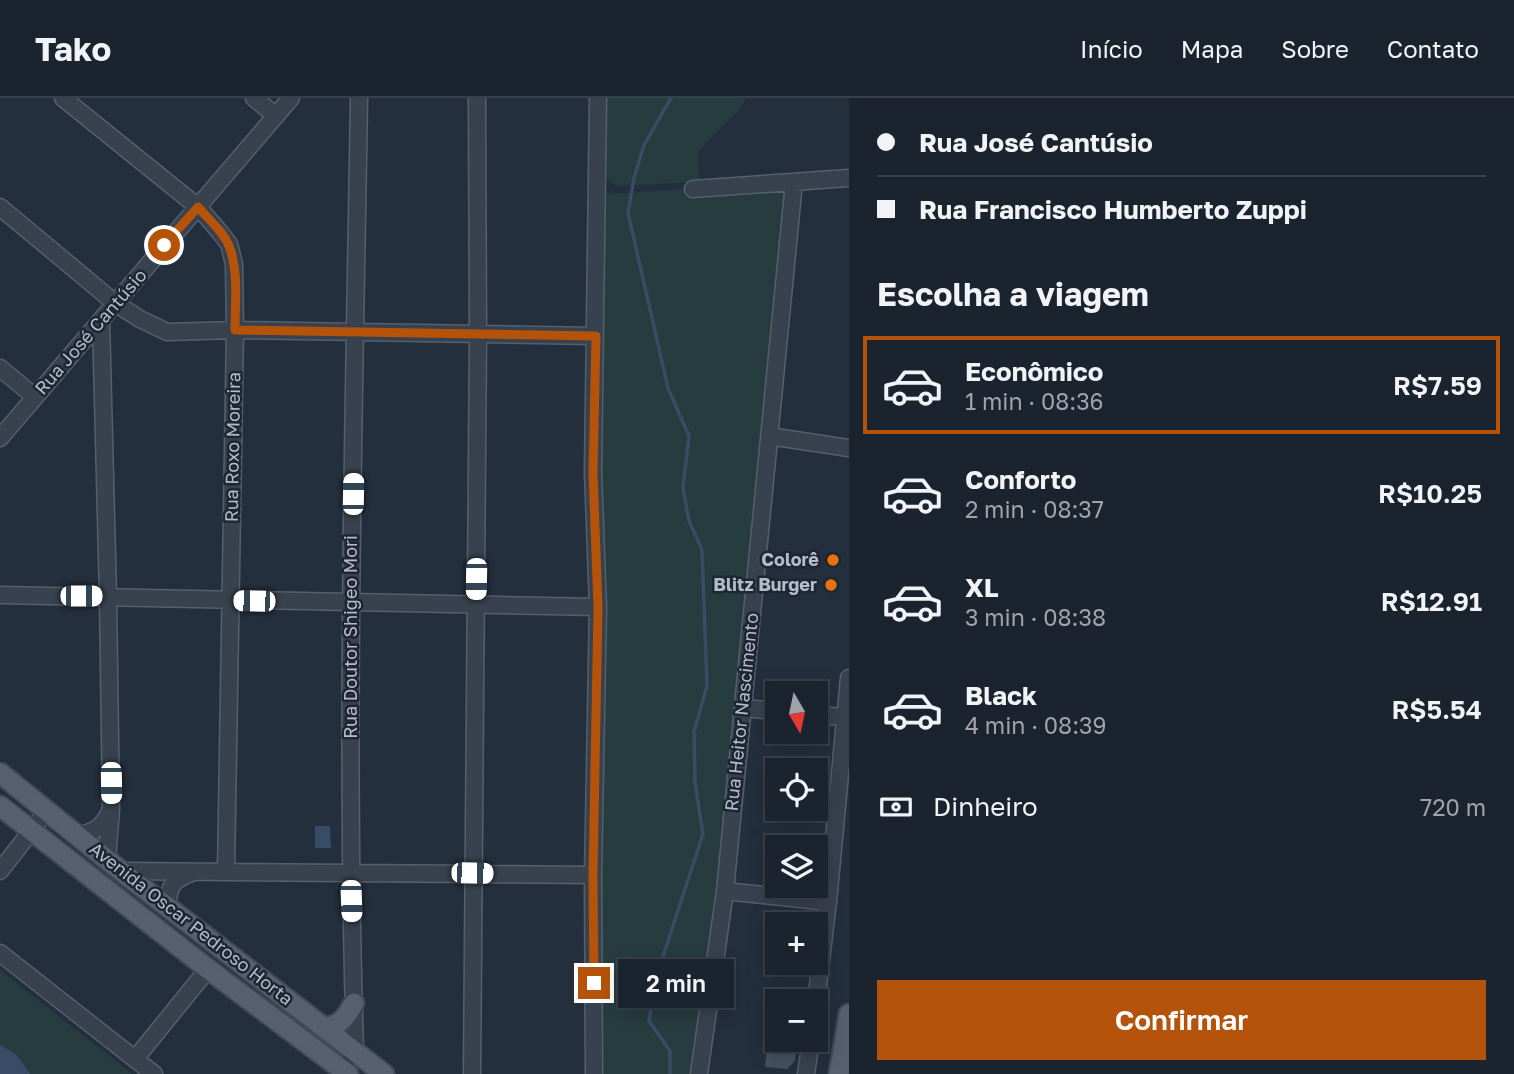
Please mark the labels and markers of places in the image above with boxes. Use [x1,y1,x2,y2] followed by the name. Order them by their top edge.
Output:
[761,548,819,570] place label: Colorê
[825,552,841,568] marker: Colorê
[713,573,817,595] place label: Blitz Burger
[823,577,839,593] marker: Blitz Burger

